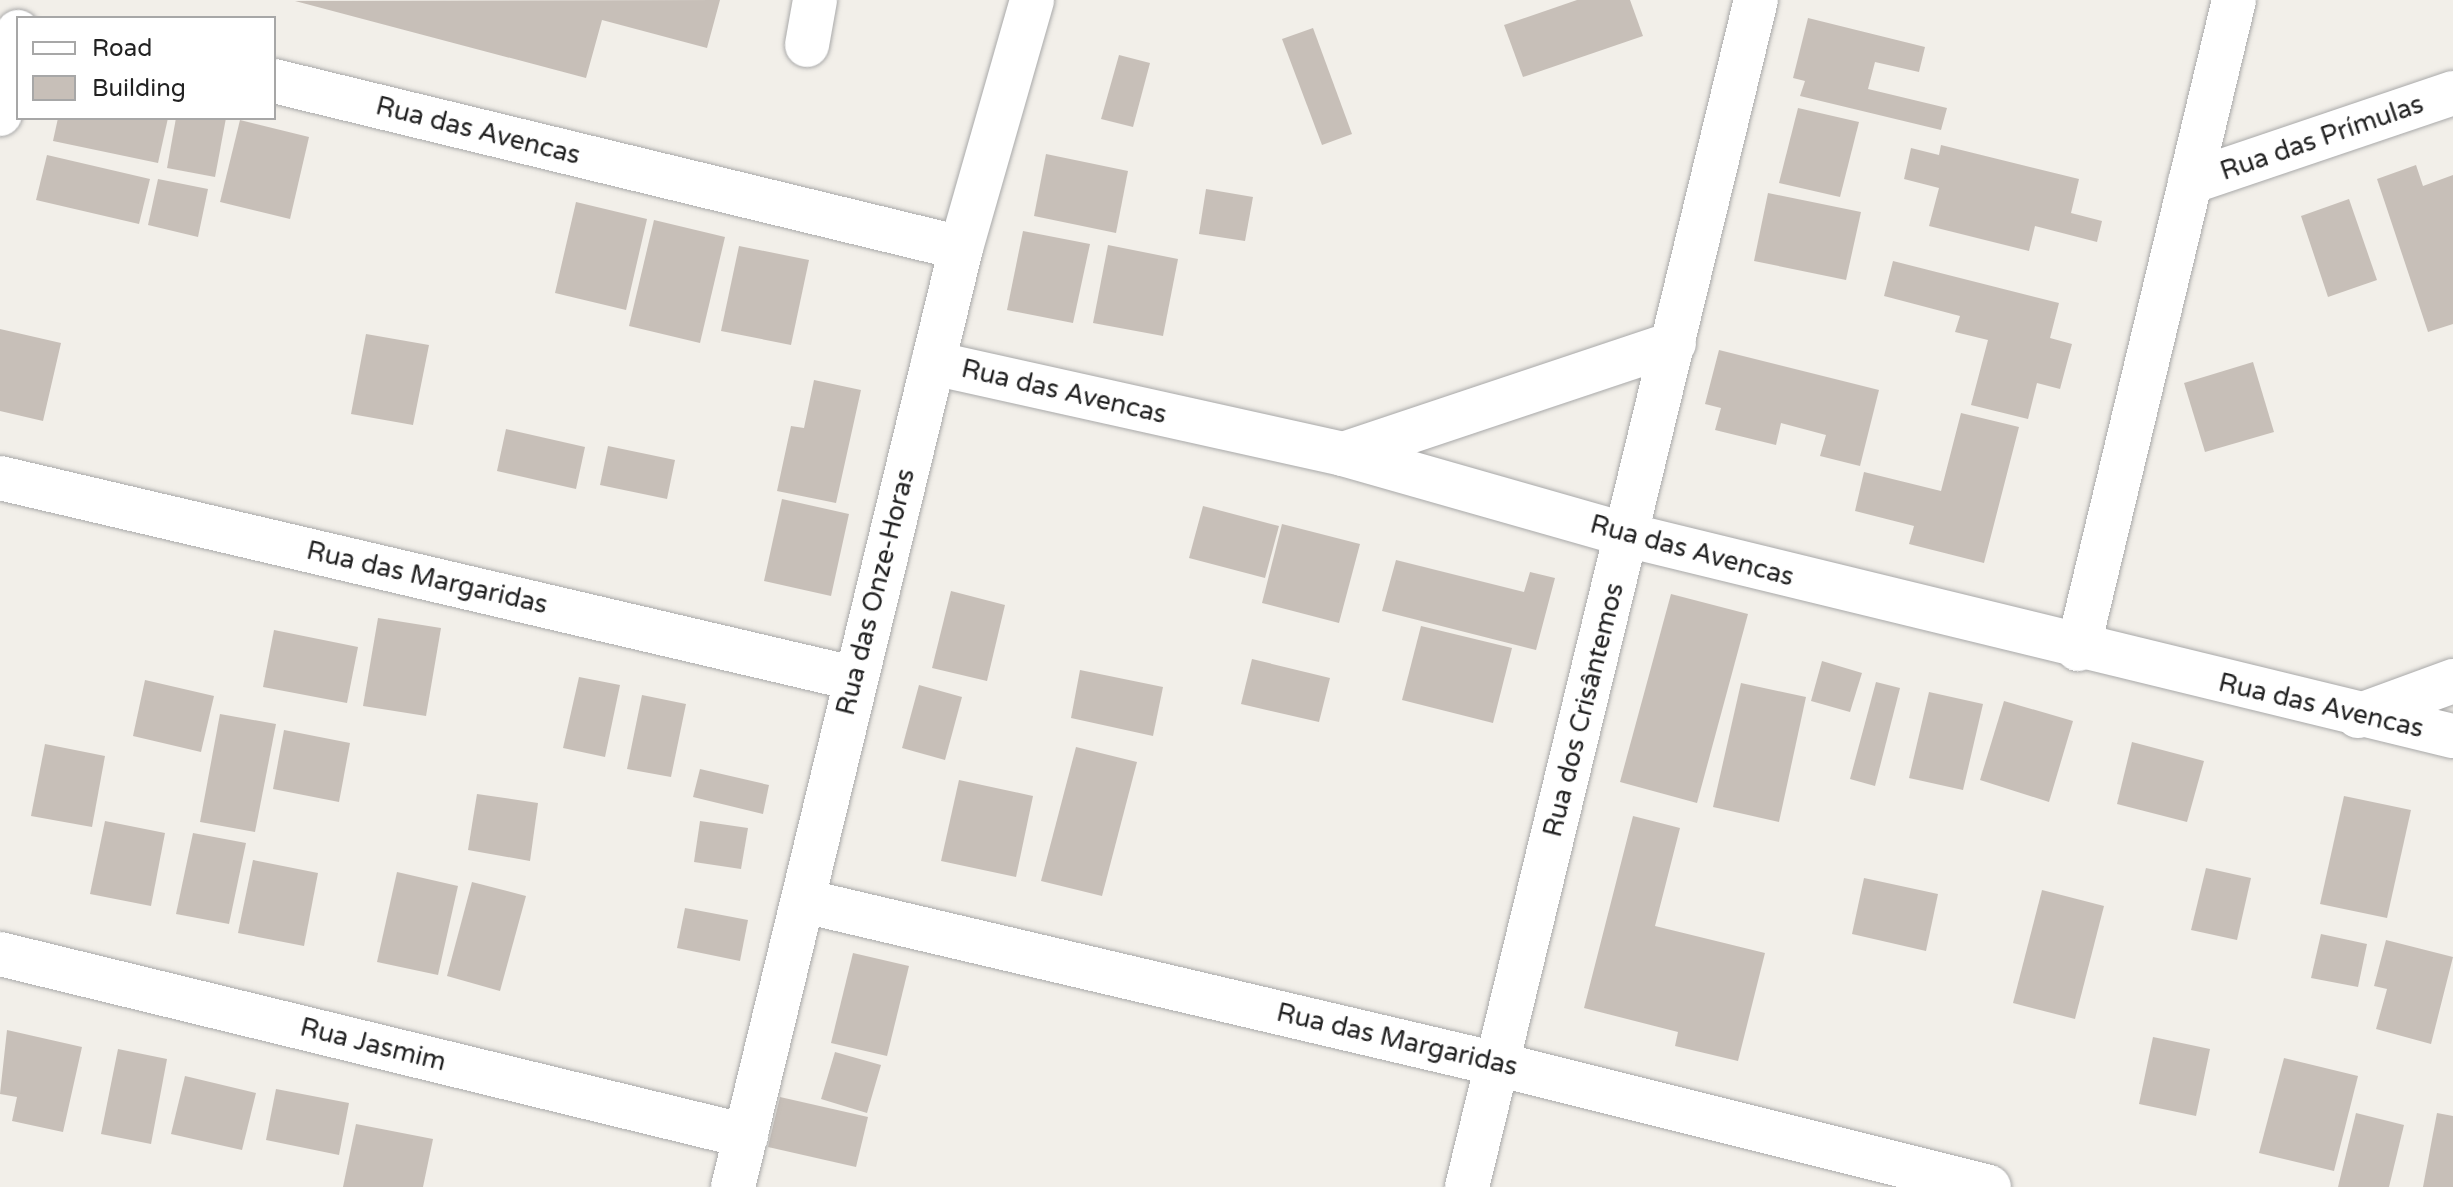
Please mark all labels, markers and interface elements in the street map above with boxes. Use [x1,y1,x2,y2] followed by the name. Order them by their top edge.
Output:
[16,16,276,120] legend
[92,34,152,63] text: Road
[92,74,186,103] text: Building
[2216,89,2428,187] street label: Rua das Prímulas
[373,91,583,171] street label: Rua das Avencas
[958,353,1170,431] street label: Rua das Avencas
[830,465,922,719] street label: Rua das Onze-Horas
[1587,509,1797,593] street label: Rua das Avencas
[304,535,550,621] street label: Rua das Margaridas
[1537,580,1631,840] street label: Rua dos Crisântemos
[2215,667,2427,745] street label: Rua das Avencas
[1274,997,1520,1083] street label: Rua das Margaridas
[297,1012,449,1078] street label: Rua Jasmim

